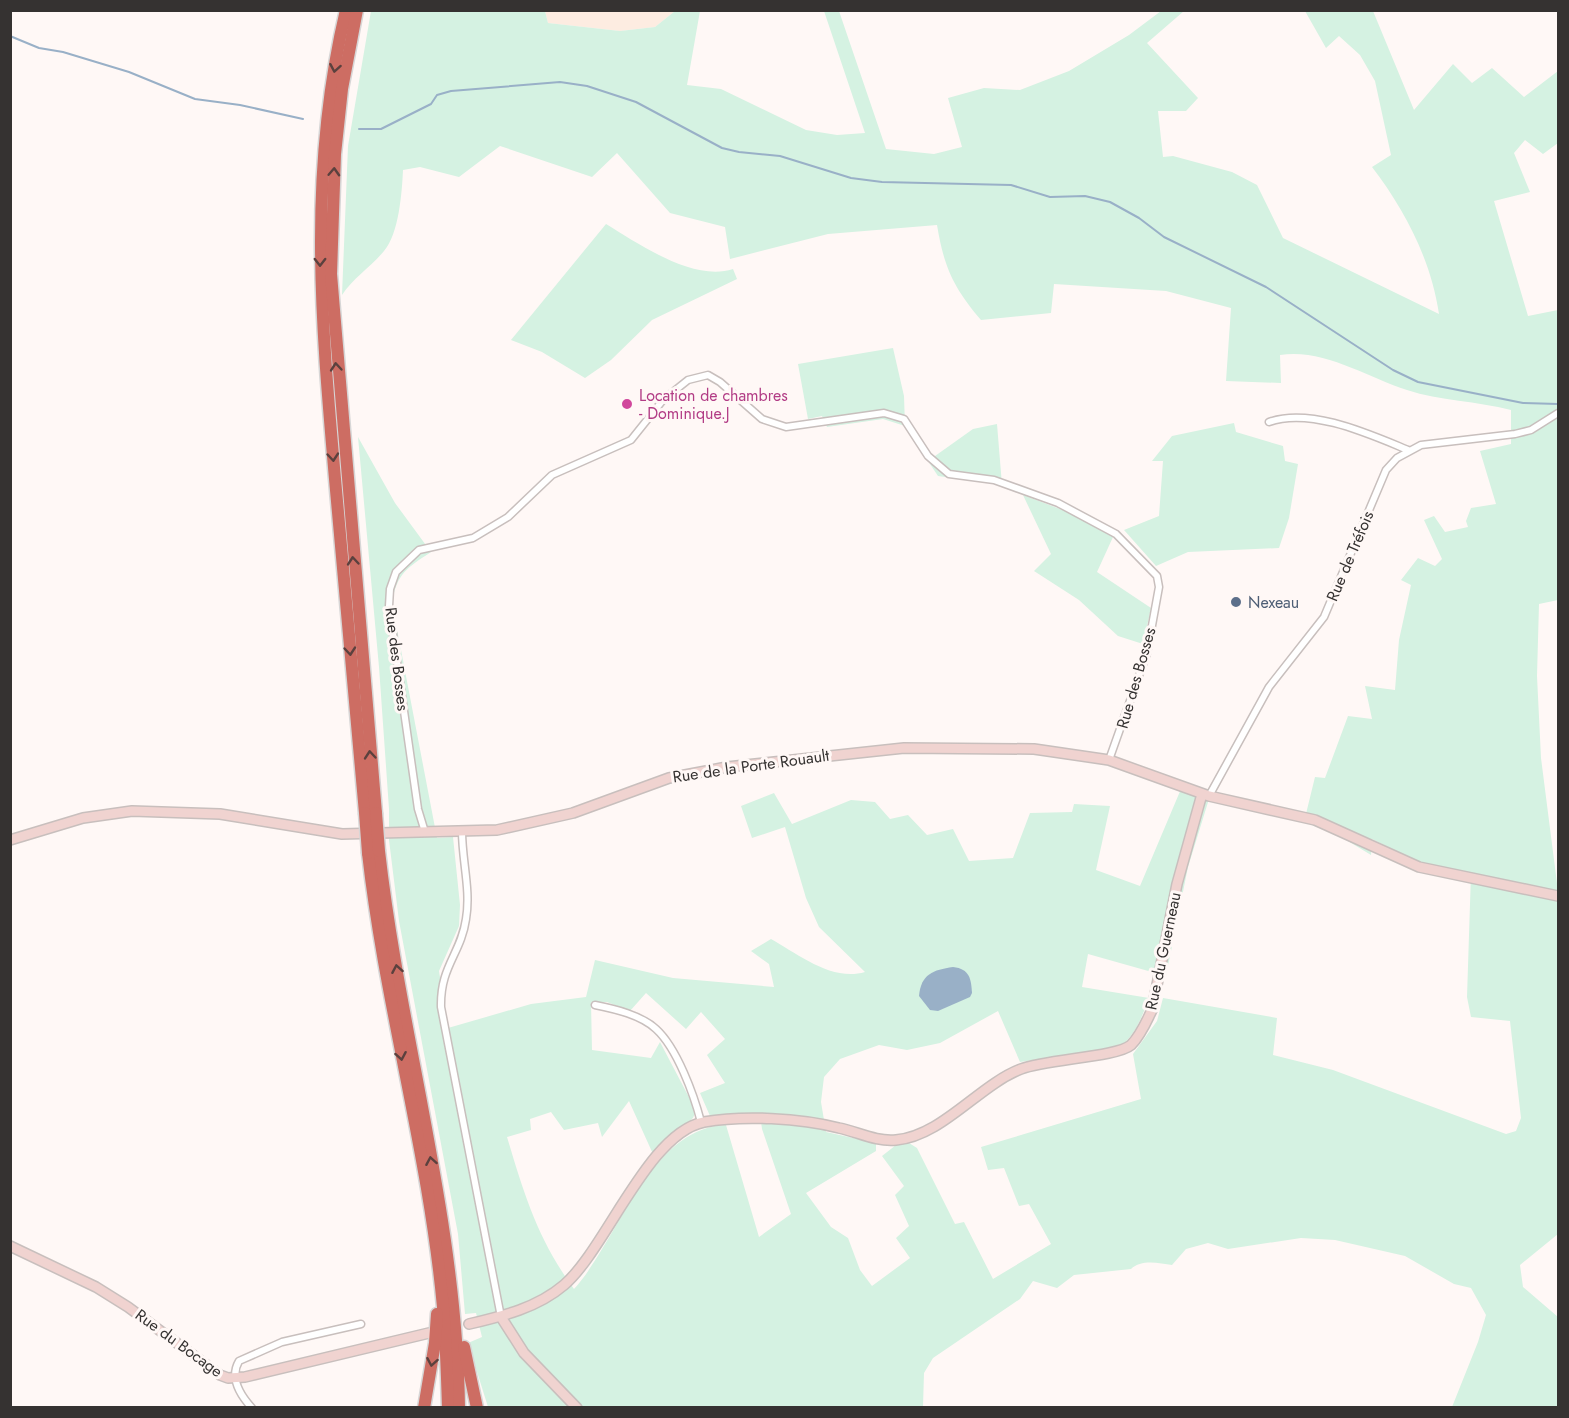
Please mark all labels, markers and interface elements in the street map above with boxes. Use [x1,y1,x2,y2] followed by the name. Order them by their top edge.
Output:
[330,63,342,73] one-way arrow
[327,167,340,176] one-way arrow
[314,258,326,267] one-way arrow
[330,362,343,371] one-way arrow
[639,384,788,425] place label: Location de chambres - Dominique.J
[620,397,634,411] marker: Location de chambres - Dominique.J
[326,452,339,461] one-way arrow
[1321,507,1379,605] street label: Rue de Tréfois
[347,556,360,565] one-way arrow
[1248,591,1299,614] place label: Nexeau
[1229,595,1243,609] marker: Nexeau
[379,606,415,712] street label: Rue des Bosses
[1111,625,1161,731] street label: Rue des Bosses
[343,646,356,655] one-way arrow
[671,744,831,788] street label: Rue de la Porte Rouault
[364,751,377,760] one-way arrow
[1139,890,1187,1012] street label: Rue du Guerneau
[391,965,404,975] one-way arrow
[394,1050,407,1060] one-way arrow
[425,1157,438,1167] one-way arrow
[131,1303,227,1383] street label: Rue du Bocage
[426,1356,439,1366] one-way arrow

